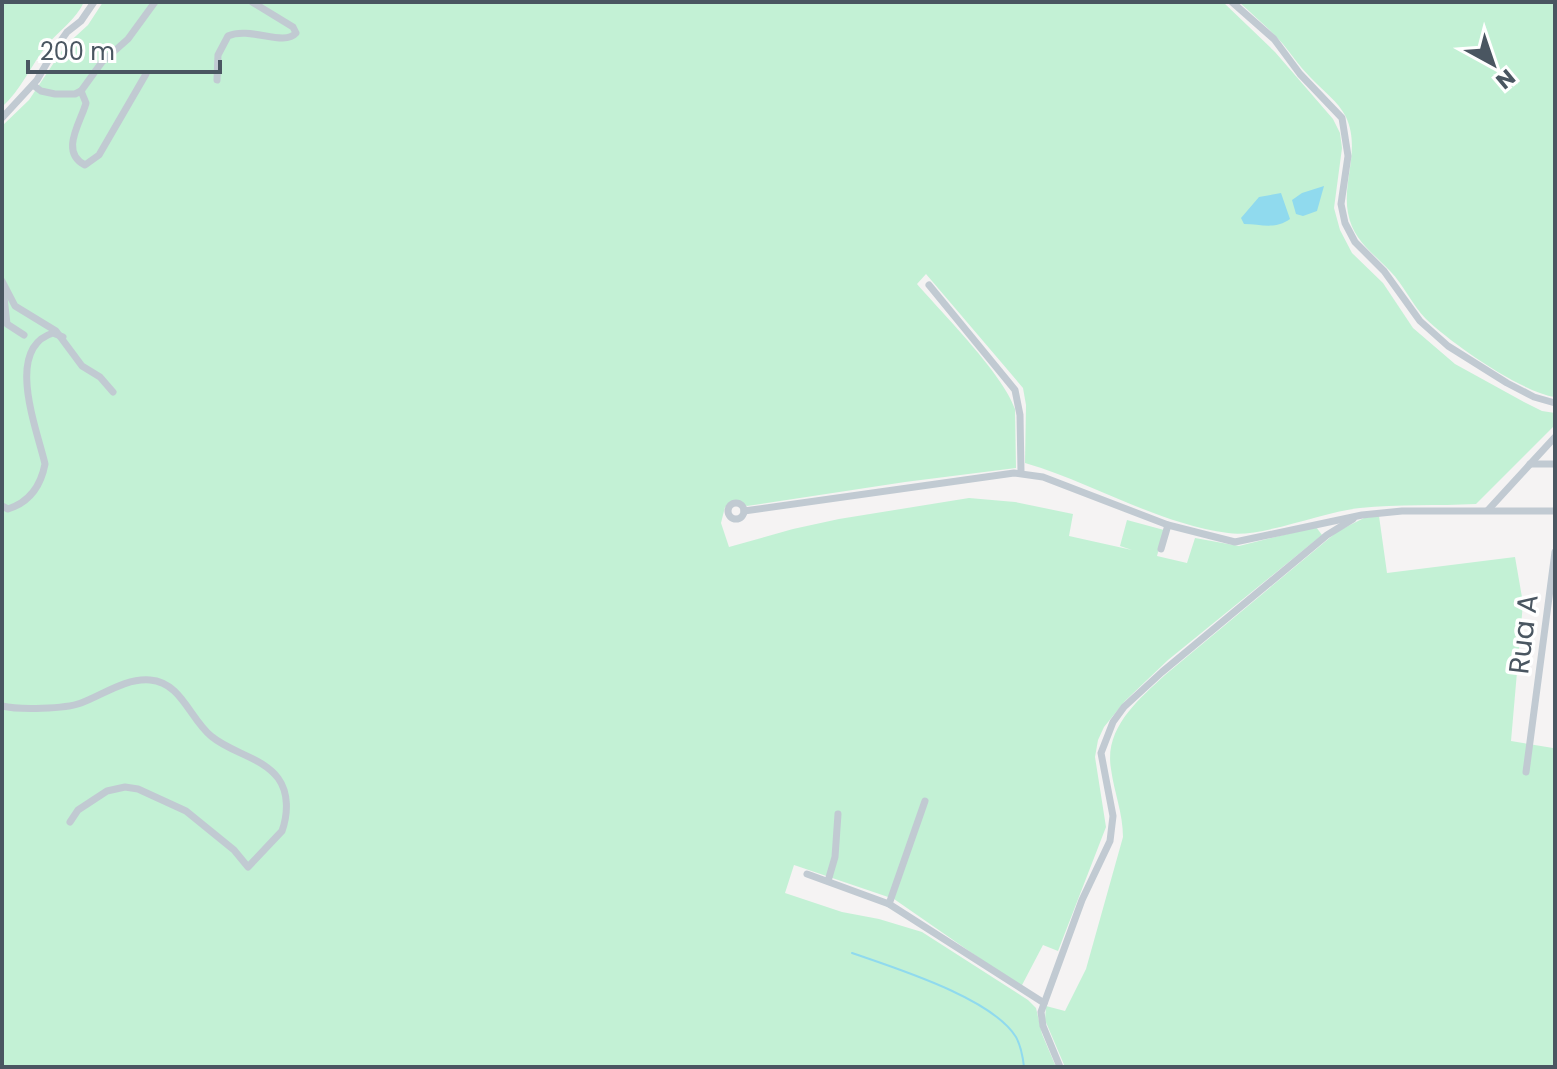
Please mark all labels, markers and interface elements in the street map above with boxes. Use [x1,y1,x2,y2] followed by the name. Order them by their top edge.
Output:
[28,24,220,74] scale bar
[1453,24,1533,104] north arrow
[40,35,115,68] text: 200 m
[1489,62,1522,96] text: N
[1499,592,1548,676] street label: Rua A

